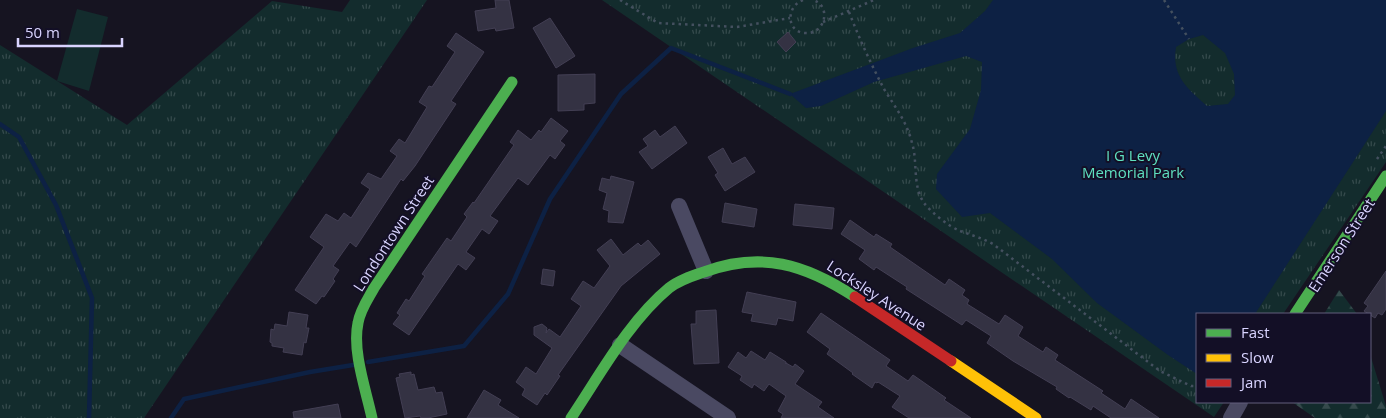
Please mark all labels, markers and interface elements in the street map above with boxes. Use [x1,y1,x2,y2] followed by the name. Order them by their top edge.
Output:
[18,15,121,47] scale bar
[25,22,60,42] text: 50 m
[1082,145,1184,182] park label: I G Levy Memorial Park
[348,171,438,295] street label: Londontown Street
[1303,194,1379,296] street label: Emerson Street
[823,255,931,335] street label: Locksley Avenue
[1196,313,1371,403] legend
[1241,322,1270,342] text: Fast
[1241,347,1274,367] text: Slow
[1239,372,1267,392] text: Jam

